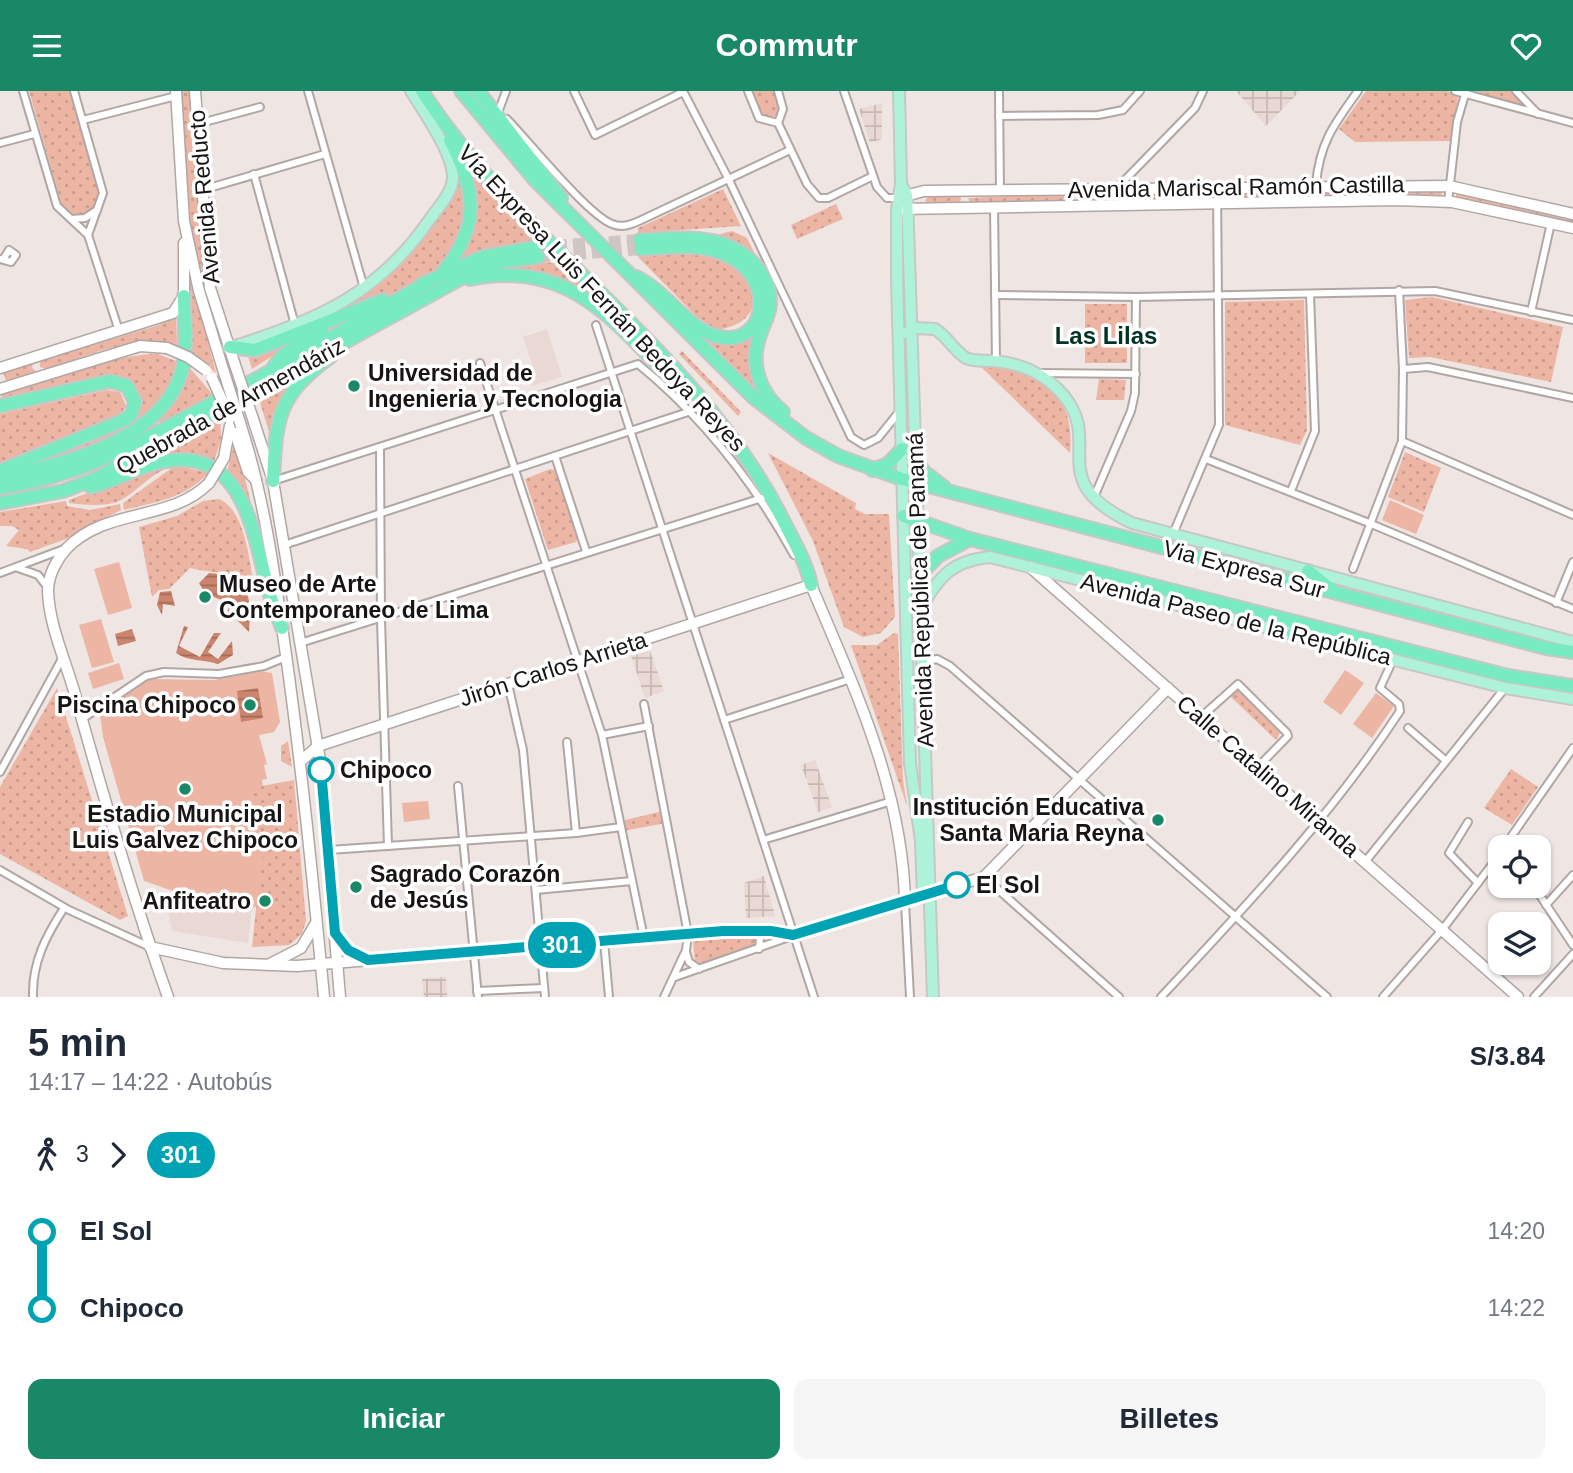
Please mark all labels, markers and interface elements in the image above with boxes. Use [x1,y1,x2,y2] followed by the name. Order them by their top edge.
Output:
[28,27,66,65] icon: menu
[715,27,858,63] text: Commutr
[1507,27,1545,65] icon: heart
[183,109,225,285] street label: Avenida Reducto
[453,140,751,456] street label: Vía Expresa Luis Fernán Bedoya Reyes
[1067,171,1405,203] street label: Avenida Mariscal Ramón Castilla
[1055,322,1157,349] district label: Las Lilas
[111,332,349,480] street label: Quebrada de Armendáriz
[368,360,622,412] place label: Universidad de Ingenieria y Tecnologia
[346,378,362,394] marker: Universidad de Ingenieria y Tecnologia
[901,432,938,748] street label: Avenida República de Panamá
[1161,535,1328,603] street label: Via Expresa Sur
[1078,568,1394,670] street label: Avenida Paseo de la República
[219,571,489,623] place label: Museo de Arte Contemporaneo de Lima
[197,589,213,605] marker: Museo de Arte Contemporaneo de Lima
[456,626,650,712] street label: Jirón Carlos Arrieta
[1172,690,1364,862] street label: Calle Catalino Miranda
[57,692,236,718] place label: Piscina Chipoco
[242,697,258,713] marker: Piscina Chipoco
[308,757,334,783] marker: Chipoco
[340,757,432,783] place label: Chipoco
[177,781,193,797] marker: Estadio Municipal Luis Galvez Chipoco
[913,794,1144,846] place label: Institución Educativa Santa Maria Reyna
[72,801,298,853] place label: Estadio Municipal Luis Galvez Chipoco
[1150,812,1166,828] marker: Institución Educativa Santa Maria Reyna
[1488,835,1551,975] map controls
[1488,835,1551,898] button: locate
[370,861,560,913] place label: Sagrado Corazón de Jesús
[944,872,970,898] marker: El Sol
[976,872,1040,898] place label: El Sol
[348,879,364,895] marker: Sagrado Corazón de Jesús
[142,888,251,914] place label: Anfiteatro
[257,893,273,909] marker: Anfiteatro
[1488,912,1551,975] button: layers
[522,922,602,968] line badge: 301
[542,931,582,958] text: 301
[28,1022,127,1064] text: 5 min
[1470,1041,1545,1071] text: S/3.84
[28,1069,272,1095] text: 14:17 – 14:22 · Autobús
[28,1136,66,1174] icon: walk
[99,1136,137,1174] icon: forward
[76,1141,89,1167] text: 3
[161,1141,201,1168] text: 301
[80,1216,152,1246] text: El Sol
[1487,1218,1545,1244] text: 14:20
[80,1293,184,1323] text: Chipoco
[1487,1295,1545,1321] text: 14:22
[28,1379,780,1459] button: Iniciar
[794,1379,1545,1459] button: Billetes

